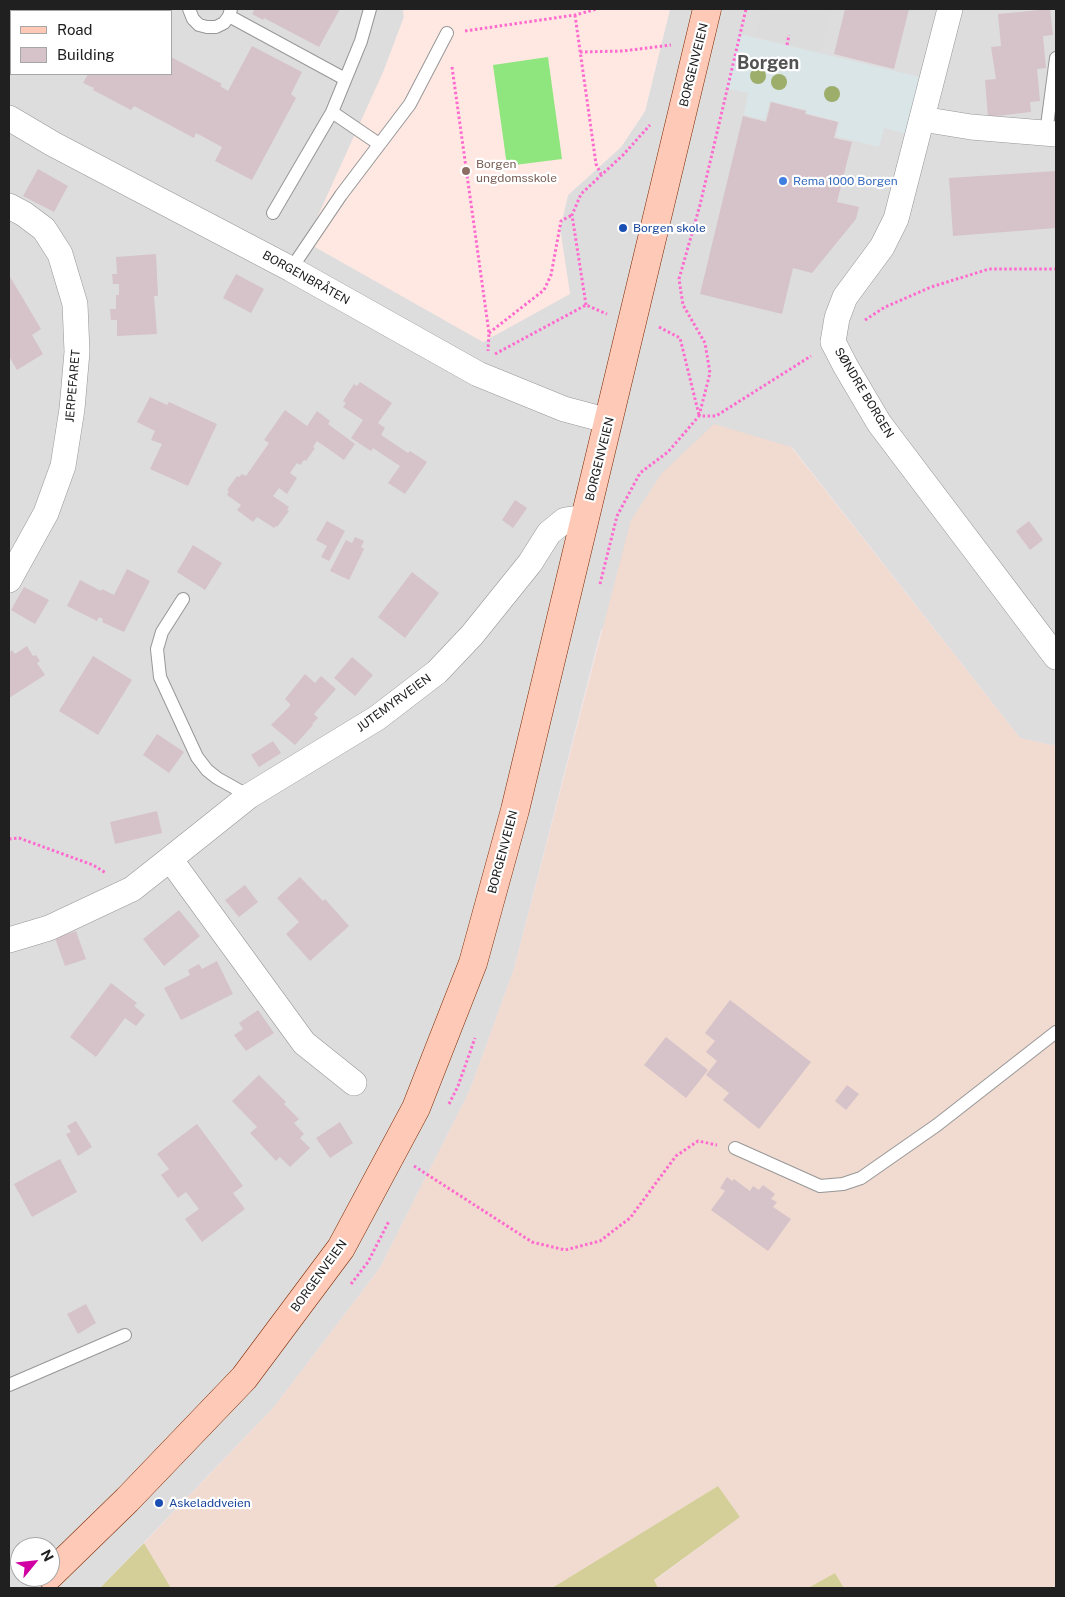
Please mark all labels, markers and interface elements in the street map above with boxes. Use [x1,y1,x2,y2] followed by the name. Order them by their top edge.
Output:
[10,10,172,75] legend
[57,21,93,38] text: Road
[677,22,711,108] street label: BORGENVEIEN
[57,46,115,63] text: Building
[737,52,799,74] district label: Borgen
[476,157,557,185] place label: Borgen ungdomsskole
[460,165,472,177] marker: Borgen ungdomsskole
[793,174,898,188] place label: Rema 1000 Borgen
[777,175,789,187] marker: Rema 1000 Borgen
[633,221,706,235] place label: Borgen skole
[617,222,629,234] marker: Borgen skole
[260,248,352,308] street label: BORGENBRÅTEN
[831,345,897,441] street label: SØNDRE BORGEN
[63,349,83,423] street label: JERPEFARET
[583,416,617,502] street label: BORGENVEIEN
[354,671,434,735] street label: JUTEMYRVEIEN
[485,809,521,895] street label: BORGENVEIEN
[288,1237,350,1315] street label: BORGENVEIEN
[169,1496,251,1510] place label: Askeladdveien
[153,1497,165,1509] marker: Askeladdveien
[10,1537,60,1587] north arrow
[38,1547,57,1564] text: N

